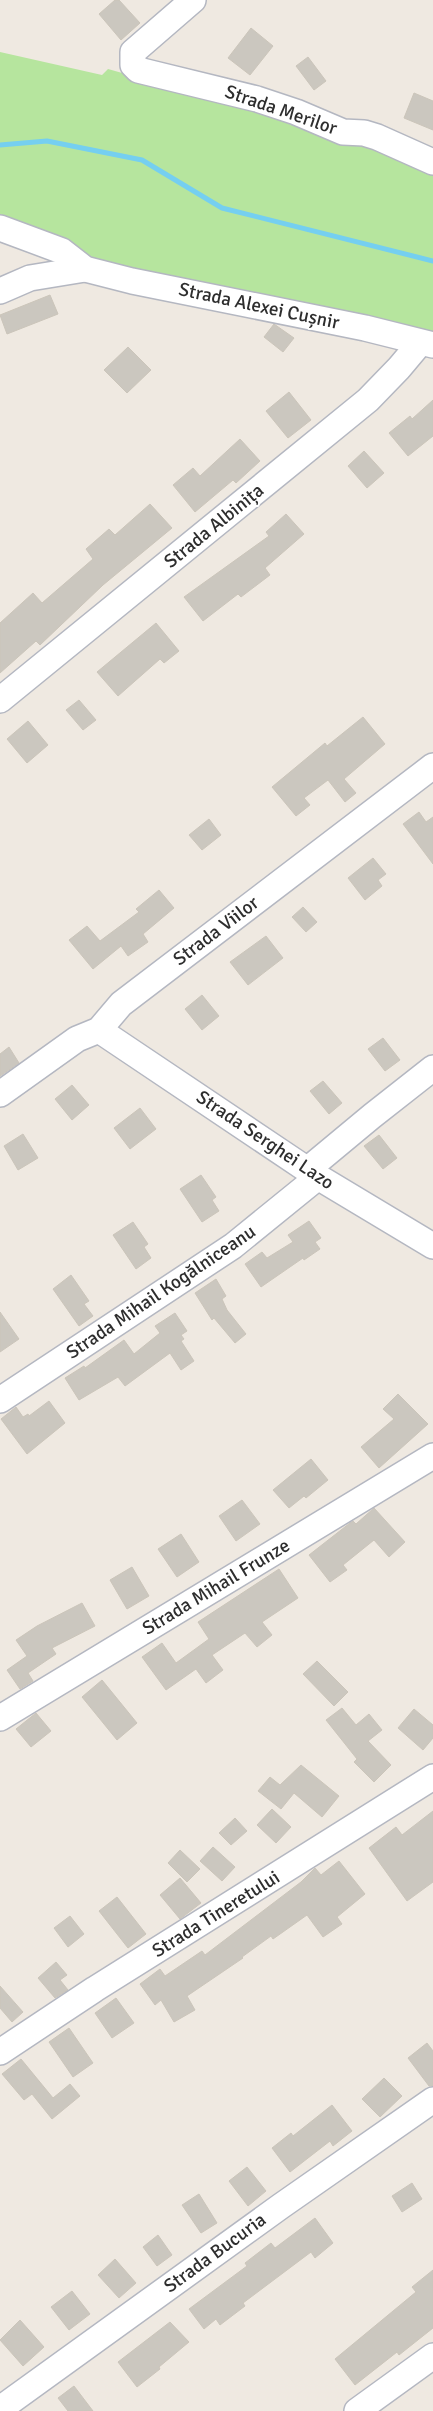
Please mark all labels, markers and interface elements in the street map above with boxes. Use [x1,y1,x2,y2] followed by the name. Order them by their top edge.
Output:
[222,80,340,140] street label: Strada Merilor
[176,277,342,335] street label: Strada Alexei Cușnir
[159,478,269,574] street label: Strada Albinița
[168,891,264,971] street label: Strada Viilor
[192,1085,339,1195] street label: Strada Serghei Lazo
[62,1220,260,1364] street label: Strada Mihail Kogălniceanu
[138,1533,294,1641] street label: Strada Mihail Frunze
[148,1865,284,1963] street label: Strada Tineretului
[159,2208,271,2298] street label: Strada Bucuria

